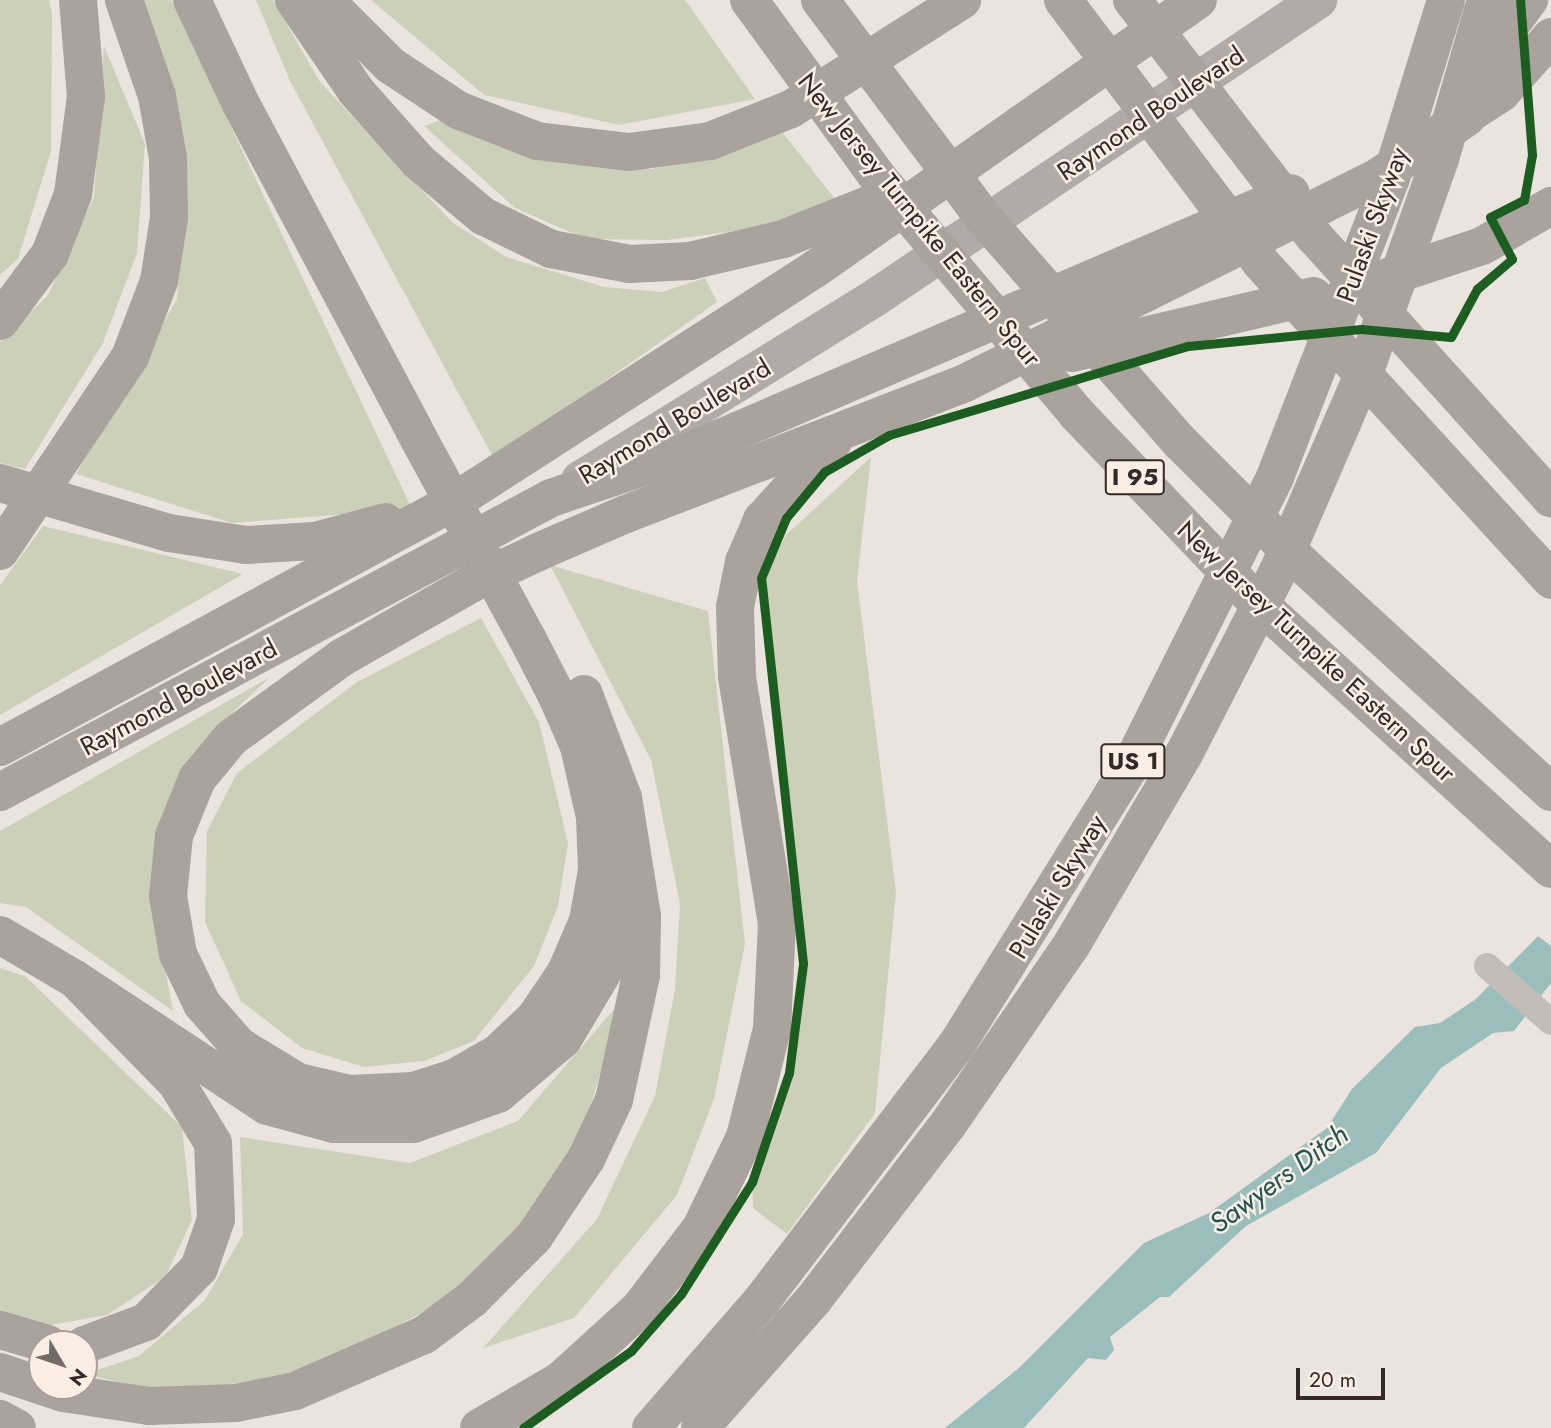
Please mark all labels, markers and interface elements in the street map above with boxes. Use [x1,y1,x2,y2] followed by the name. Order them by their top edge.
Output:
[1052,40,1250,188] street label: Raymond Boulevard
[791,67,1047,373] street label: New Jersey Turnpike Eastern Spur
[1331,143,1415,307] street label: Pulaski Skyway
[573,352,777,492] street label: Raymond Boulevard
[1104,456,1166,498] road number: I 95
[1170,515,1462,789] street label: New Jersey Turnpike Eastern Spur
[75,633,283,763] street label: Raymond Boulevard
[1100,740,1166,782] road number: US 1
[1003,809,1113,965] street label: Pulaski Skyway
[1203,1117,1355,1241] water label: Sawyers Ditch
[28,1330,98,1400] north arrow
[1299,1354,1388,1398] scale bar
[63,1363,93,1392] text: N
[1309,1365,1356,1395] text: 20 m

